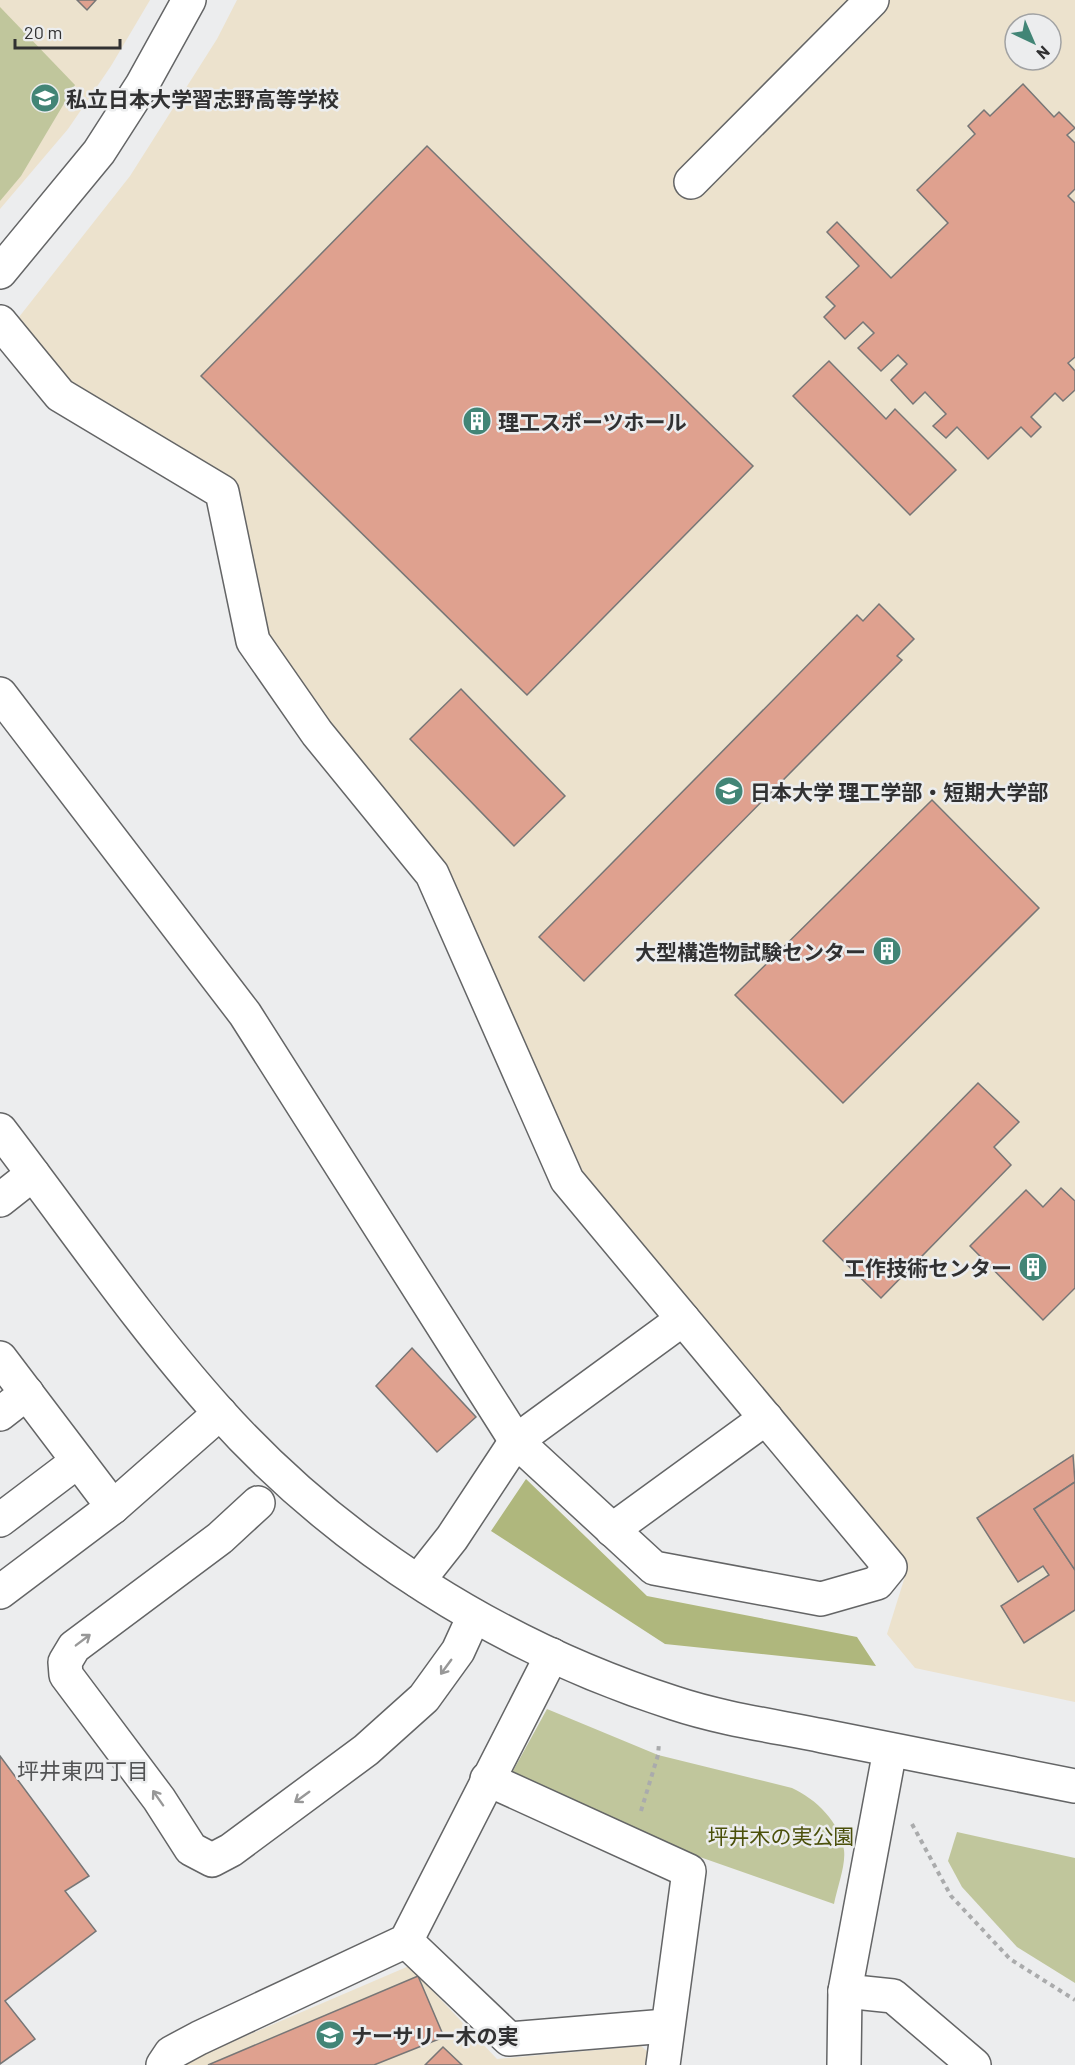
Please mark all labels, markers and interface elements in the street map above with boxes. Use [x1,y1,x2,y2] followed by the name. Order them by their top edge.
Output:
[15,12,120,50] scale bar
[1003,12,1063,72] north arrow
[24,21,62,43] text: 20 m
[1033,43,1054,64] text: N
[29,82,61,114] school or university icon: 私立日本大学習志野高等学校
[66,86,339,111] place label: 私立日本大学習志野高等学校
[461,405,493,437] building icon: 理工スポーツホール
[498,409,687,434] place label: 理工スポーツホール
[713,775,745,807] school or university icon: 日本大学 理工学部・短期大学部
[750,779,1048,804] place label: 日本大学 理工学部・短期大学部
[871,935,903,967] building icon: 大型構造物試験センター
[635,939,866,964] place label: 大型構造物試験センター
[1017,1251,1049,1283] building icon: 工作技術センター
[844,1255,1012,1280] place label: 工作技術センター
[74,1634,90,1647] one-way arrow
[440,1659,453,1675] one-way arrow
[17,1757,149,1783] district label: 坪井東四丁目
[152,1790,164,1807] one-way arrow
[295,1791,311,1803] one-way arrow
[708,1823,855,1848] park label: 坪井木の実公園
[314,2019,346,2051] school or university icon: ナーサリー木の実
[351,2023,519,2048] place label: ナーサリー木の実

